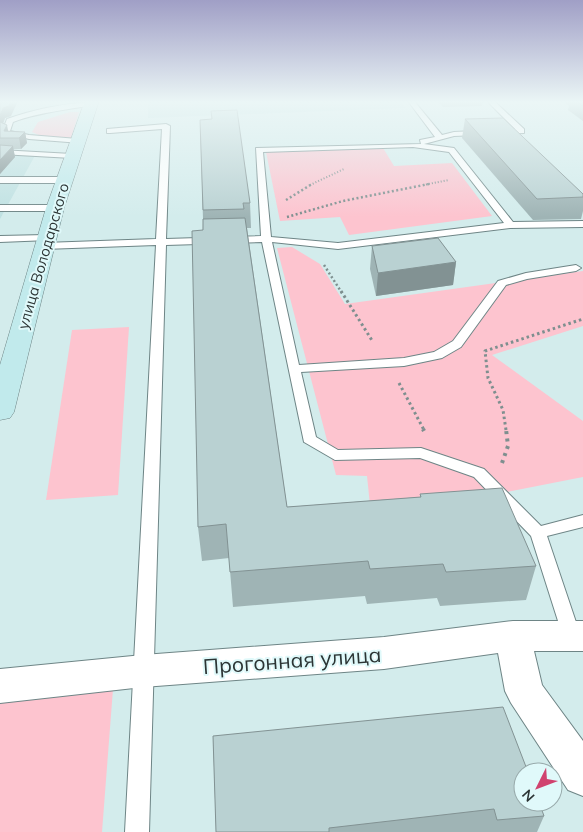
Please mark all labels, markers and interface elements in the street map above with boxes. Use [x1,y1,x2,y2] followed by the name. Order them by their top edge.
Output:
[13,181,73,331] street label: улица Володарского
[202,641,382,679] street label: Прогонная улица
[513,762,563,812] north arrow
[518,786,539,806] text: N

